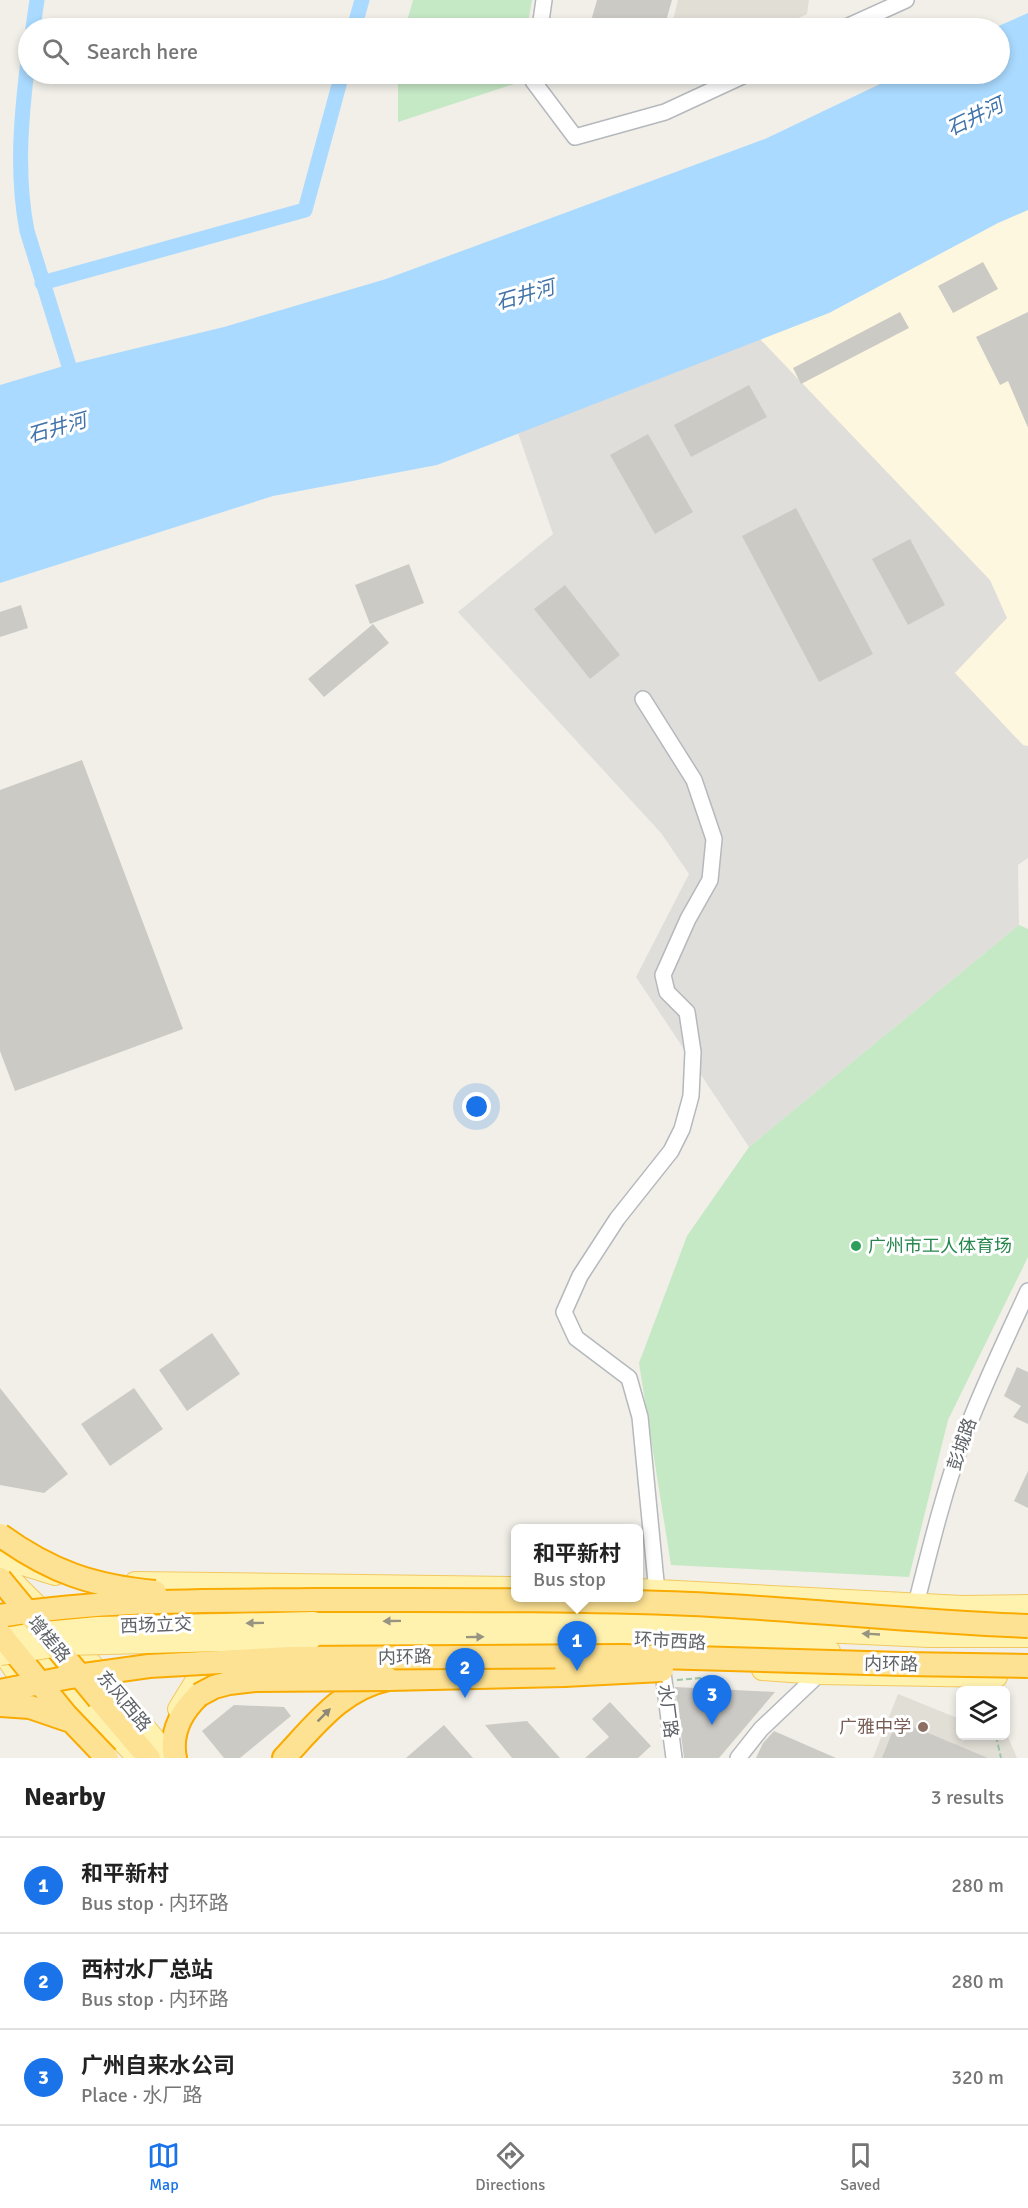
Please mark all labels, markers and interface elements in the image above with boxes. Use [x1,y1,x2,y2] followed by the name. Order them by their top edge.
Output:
[18,18,1010,84] search box
[39,35,72,68] icon: search
[87,38,198,65] text: Search here
[943,91,1011,141] water label: 石井河
[493,274,561,315] water label: 石井河
[25,407,93,448] water label: 石井河
[462,1092,491,1121] your location
[868,1235,1012,1257] place label: 广州市工人体育场
[849,1239,863,1253] marker: 广州市工人体育场
[943,1415,981,1473] street label: 彭城路
[511,1524,643,1602] popup
[533,1540,621,1567] text: 和平新村
[533,1567,606,1592] text: Bus stop
[23,1611,75,1667] street label: 增槎路
[120,1613,192,1637] street label: 西场立交
[382,1616,401,1626] one-way arrow
[246,1618,265,1628] one-way arrow
[558,1622,596,1671] pin: 1
[633,1628,707,1654] street label: 环市西路
[861,1629,880,1638] one-way arrow
[465,1632,484,1642] one-way arrow
[378,1646,432,1668] street label: 内环路
[446,1648,484,1698] pin: 2
[864,1653,918,1675] street label: 内环路
[92,1666,156,1736] street label: 东风西路
[692,1676,732,1725] pin: 3
[654,1683,682,1739] street label: 水厂路
[956,1686,1010,1740] map controls
[956,1686,1010,1740] button: layers
[317,1709,331,1723] one-way arrow
[839,1716,911,1738] place label: 广雅中学
[916,1720,930,1734] marker: 广雅中学
[24,1781,105,1813] text: Nearby
[931,1785,1004,1810] text: 3 results
[81,1860,169,1887] text: 和平新村
[38,1873,49,1898] text: 1
[951,1873,1004,1898] text: 280 m
[81,1891,229,1916] text: Bus stop · 内环路
[81,1956,213,1983] text: 西村水厂总站
[38,1969,49,1994] text: 2
[951,1969,1004,1994] text: 280 m
[81,1987,229,2012] text: Bus stop · 内环路
[81,2052,235,2079] text: 广州自来水公司
[38,2065,49,2090] text: 3
[951,2065,1004,2090] text: 320 m
[81,2083,203,2108] text: Place · 水厂路
[147,2139,180,2195] tab: Map
[475,2139,545,2195] tab: Directions
[840,2139,881,2195] tab: Saved

